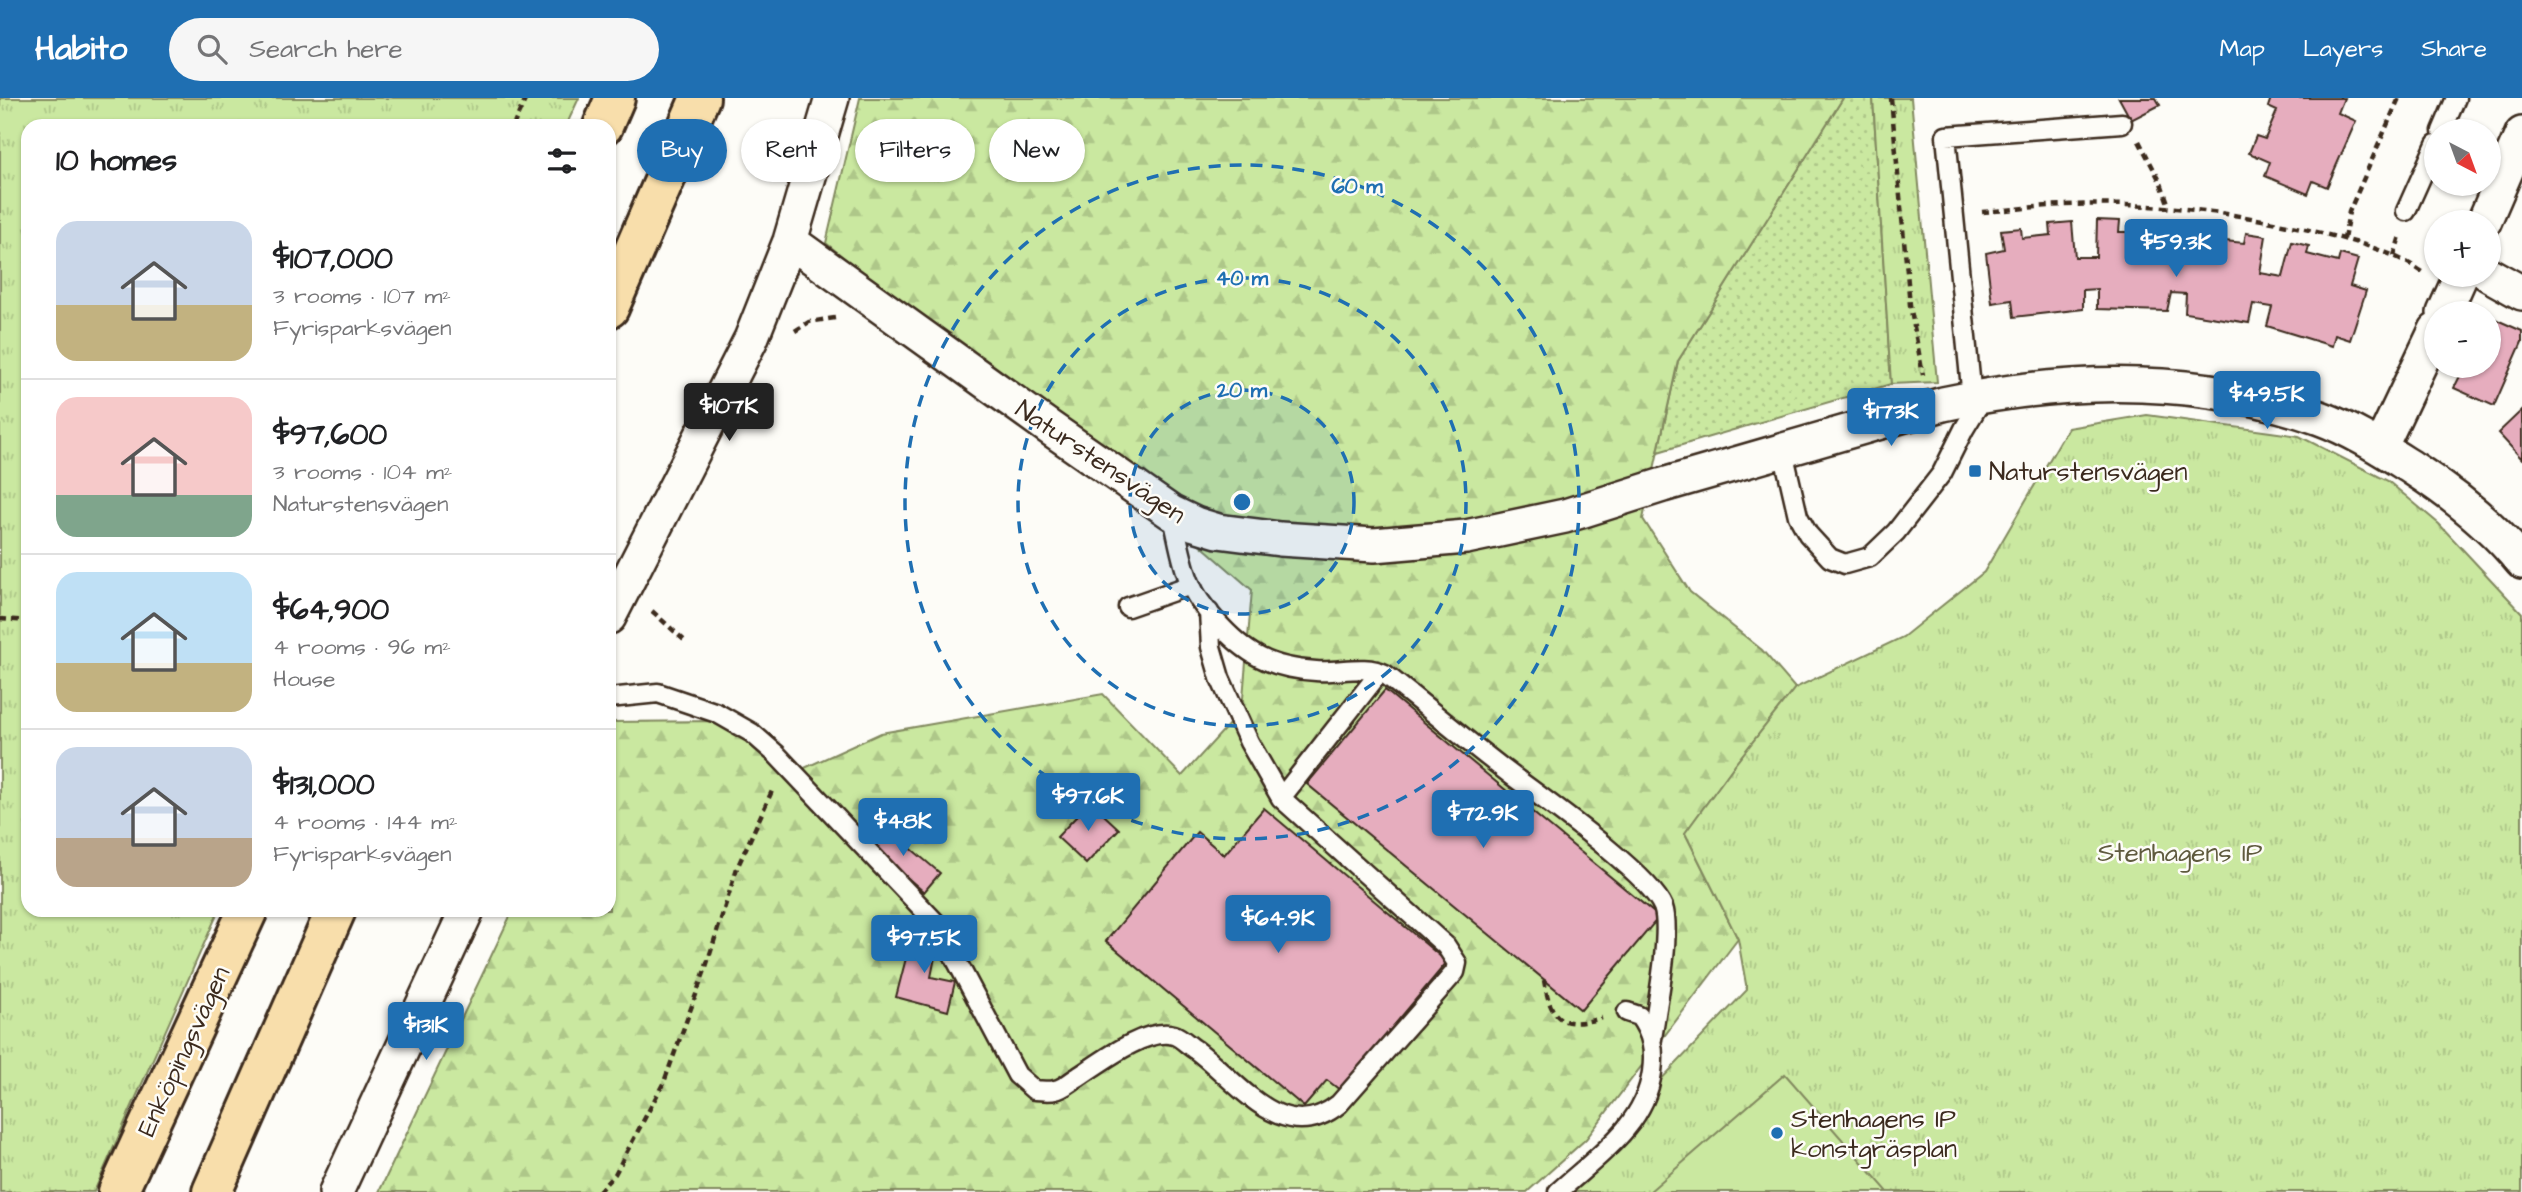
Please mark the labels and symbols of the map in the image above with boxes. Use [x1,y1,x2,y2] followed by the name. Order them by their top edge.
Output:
[2424,119,2501,196] north arrow
[1331,172,1383,201] text: 60 m
[2119,220,2233,279] pin: $59.3K
[1216,264,1269,293] text: 40 m
[2210,372,2324,431] pin: $49.5K
[1216,376,1268,405] text: 20 m
[680,384,778,443] pin: $107K
[1842,388,1940,448] pin: $173K
[1007,391,1193,534] street label: Naturstensvägen
[1989,454,2187,492] place label: Naturstensvägen
[1967,463,1983,479] marker: Naturstensvägen
[1230,490,1254,514] centre of rings
[1031,774,1145,833] pin: $97.6K
[1426,790,1540,850] pin: $72.9K
[862,798,944,858] pin: $48K
[2098,835,2263,873] park label: Stenhagens IP
[1221,896,1335,955] pin: $64.9K
[867,916,981,975] pin: $97.5K
[129,960,241,1143] street label: Enköpingsvägen
[377,1002,475,1062] pin: $131K
[1791,1101,1957,1169] place label: Stenhagens IP konstgräsplan
[1769,1125,1785,1141] marker: Stenhagens IP konstgräsplan

